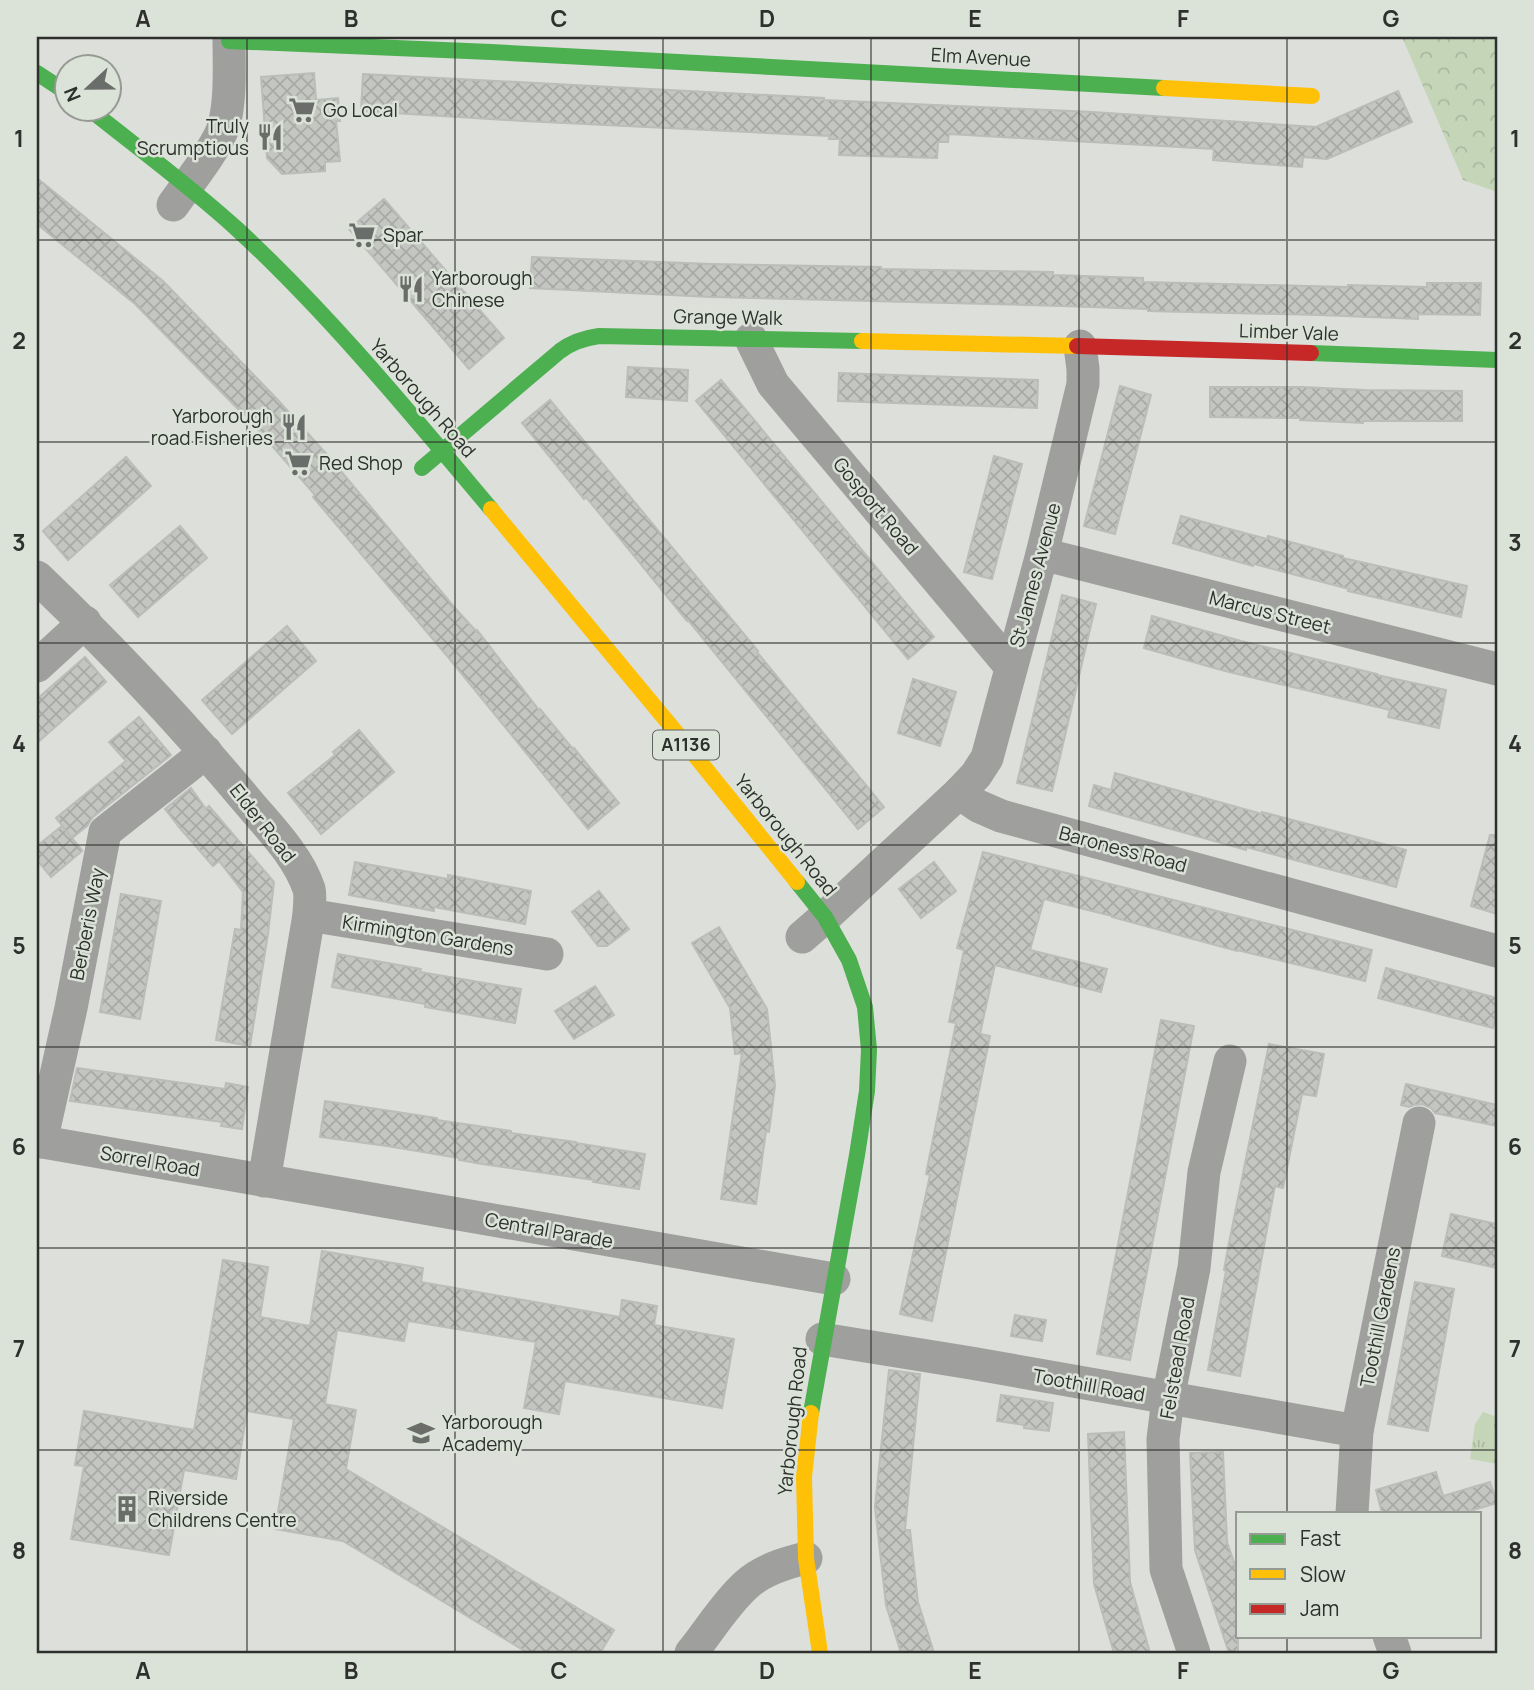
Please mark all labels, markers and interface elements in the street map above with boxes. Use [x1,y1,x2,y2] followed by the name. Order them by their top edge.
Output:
[135,2,151,34] text: A
[344,2,358,34] text: B
[551,2,568,34] text: C
[759,2,775,34] text: D
[968,2,982,34] text: E
[1177,2,1189,34] text: F
[1383,2,1400,34] text: G
[930,41,1032,73] street label: Elm Avenue
[52,52,122,122] north arrow
[58,83,87,106] text: N
[287,95,317,125] supermarket icon: Go Local
[323,97,398,123] place label: Go Local
[137,113,249,161] place label: Truly Scrumptious
[14,122,24,154] text: 1
[255,122,285,152] restaurant icon: Truly Scrumptious
[1510,122,1520,154] text: 1
[347,220,377,250] supermarket icon: Spar
[383,222,424,248] place label: Spar
[432,265,533,313] place label: Yarborough Chinese
[396,274,426,304] restaurant icon: Yarborough Chinese
[673,303,783,331] street label: Grange Walk
[1239,317,1339,347] street label: Limber Vale
[12,324,26,356] text: 2
[1508,324,1522,356] text: 2
[364,333,482,463] street label: Yarborough Road
[151,403,273,451] place label: Yarborough road Fisheries
[279,412,309,442] restaurant icon: Yarborough road Fisheries
[283,448,313,478] supermarket icon: Red Shop
[319,450,403,476] place label: Red Shop
[827,452,925,560] street label: Gosport Road
[1003,500,1067,650] street label: St James Avenue
[12,526,26,558] text: 3
[1508,526,1522,558] text: 3
[1206,584,1334,640] street label: Marcus Street
[12,727,26,759] text: 4
[1508,727,1522,759] text: 4
[653,730,719,760] road number: A1136
[729,769,843,901] street label: Yarborough Road
[224,778,302,868] street label: Elder Road
[1056,819,1190,879] street label: Baroness Road
[63,866,111,982] street label: Berberis Way
[340,909,516,961] street label: Kirmington Gardens
[12,929,26,961] text: 5
[1508,929,1522,961] text: 5
[12,1130,26,1162] text: 6
[1508,1130,1522,1162] text: 6
[98,1139,202,1183] street label: Sorrel Road
[483,1206,615,1254] street label: Central Parade
[1354,1245,1406,1389] street label: Toothill Gardens
[1153,1295,1201,1421] street label: Felstead Road
[13,1332,25,1364] text: 7
[1509,1332,1521,1364] text: 7
[771,1345,813,1497] street label: Yarborough Road
[1031,1362,1147,1408] street label: Toothill Road
[442,1409,543,1457] place label: Yarborough Academy
[406,1418,436,1448] school or university icon: Yarborough Academy
[148,1485,297,1533] place label: Riverside Childrens Centre
[112,1494,142,1524] building icon: Riverside Childrens Centre
[1236,1512,1482,1638] legend
[1300,1524,1341,1552] text: Fast
[12,1534,26,1566] text: 8
[1508,1534,1522,1566] text: 8
[1300,1560,1346,1588] text: Slow
[1300,1594,1339,1622] text: Jam
[135,1654,151,1686] text: A
[344,1654,358,1686] text: B
[551,1654,568,1686] text: C
[759,1654,775,1686] text: D
[968,1654,982,1686] text: E
[1177,1654,1189,1686] text: F
[1383,1654,1400,1686] text: G

